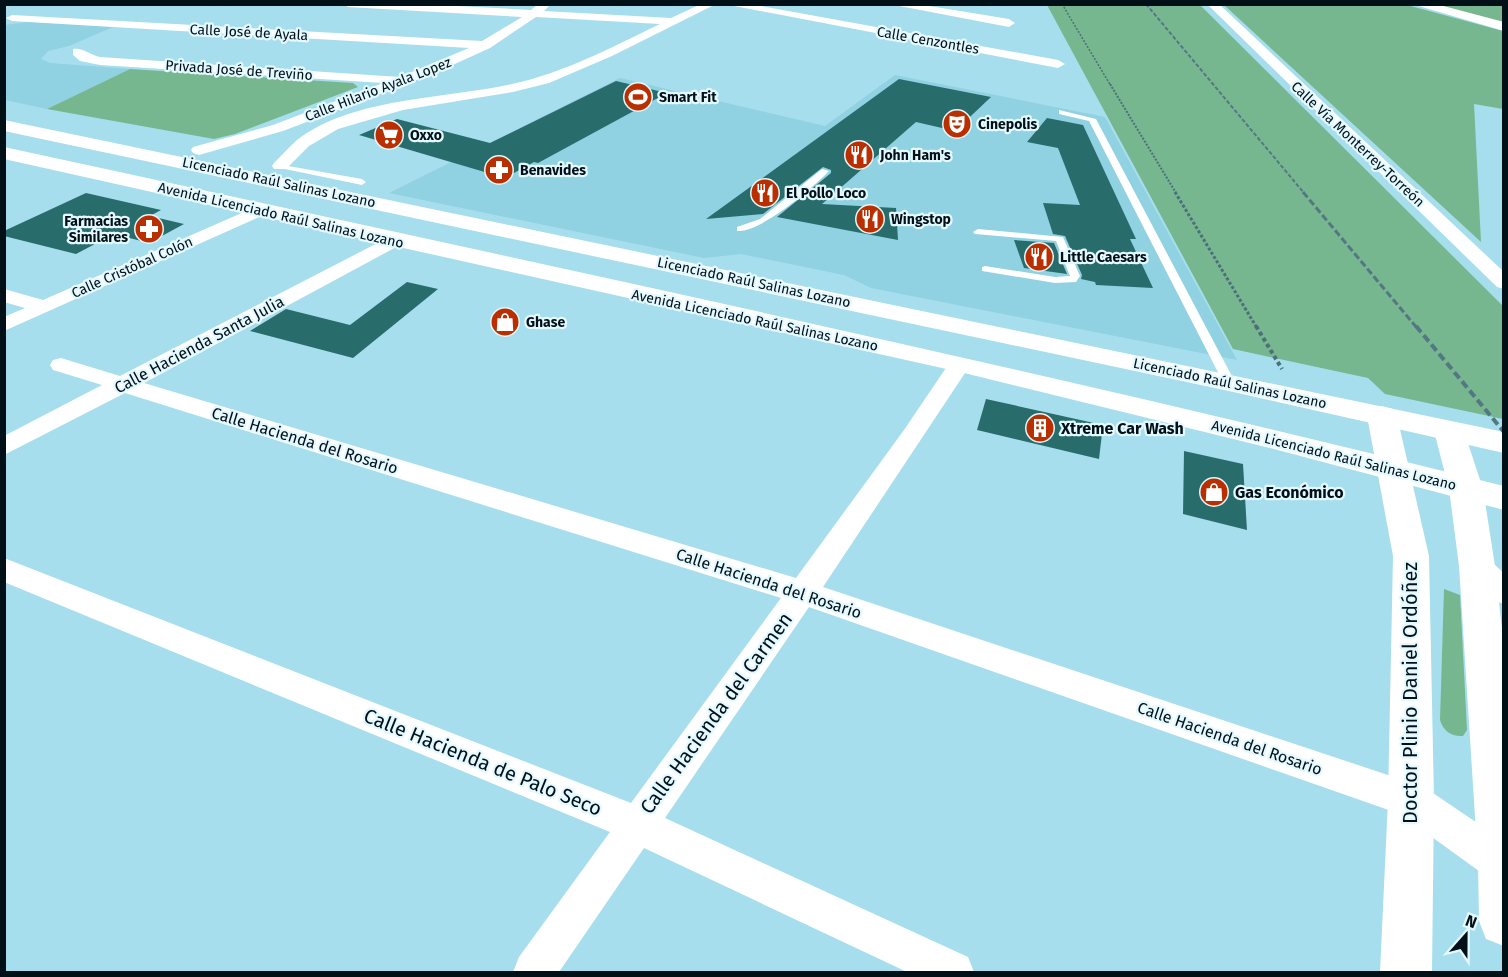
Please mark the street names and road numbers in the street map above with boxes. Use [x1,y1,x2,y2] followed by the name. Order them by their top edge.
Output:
[189,21,309,44] street label: Calle José de Ayala
[875,23,981,58] street label: Calle Cenzontles
[303,54,454,125] street label: Calle Hilario Ayala Lopez
[165,57,313,84] street label: Privada José de Treviño
[1287,78,1428,211] street label: Calle Vía Monterrey-Torreón
[181,154,377,211] street label: Licenciado Raúl Salinas Lozano
[156,179,405,252] street label: Avenida Licenciado Raúl Salinas Lozano
[69,233,195,302] street label: Calle Cristóbal Colón
[656,254,852,311] street label: Licenciado Raúl Salinas Lozano
[630,286,880,355] street label: Avenida Licenciado Raúl Salinas Lozano
[111,292,287,397] street label: Calle Hacienda Santa Julia
[1132,355,1328,412] street label: Licenciado Raúl Salinas Lozano
[209,403,400,478] street label: Calle Hacienda del Rosario
[1210,417,1458,494] street label: Avenida Licenciado Raúl Salinas Lozano
[674,544,864,622] street label: Calle Hacienda del Rosario
[1398,562,1422,824] street label: Doctor Plinio Daniel Ordóñez
[635,608,797,818] street label: Calle Hacienda del Carmen
[1135,698,1325,779] street label: Calle Hacienda del Rosario
[360,703,606,821] street label: Calle Hacienda de Palo Seco

